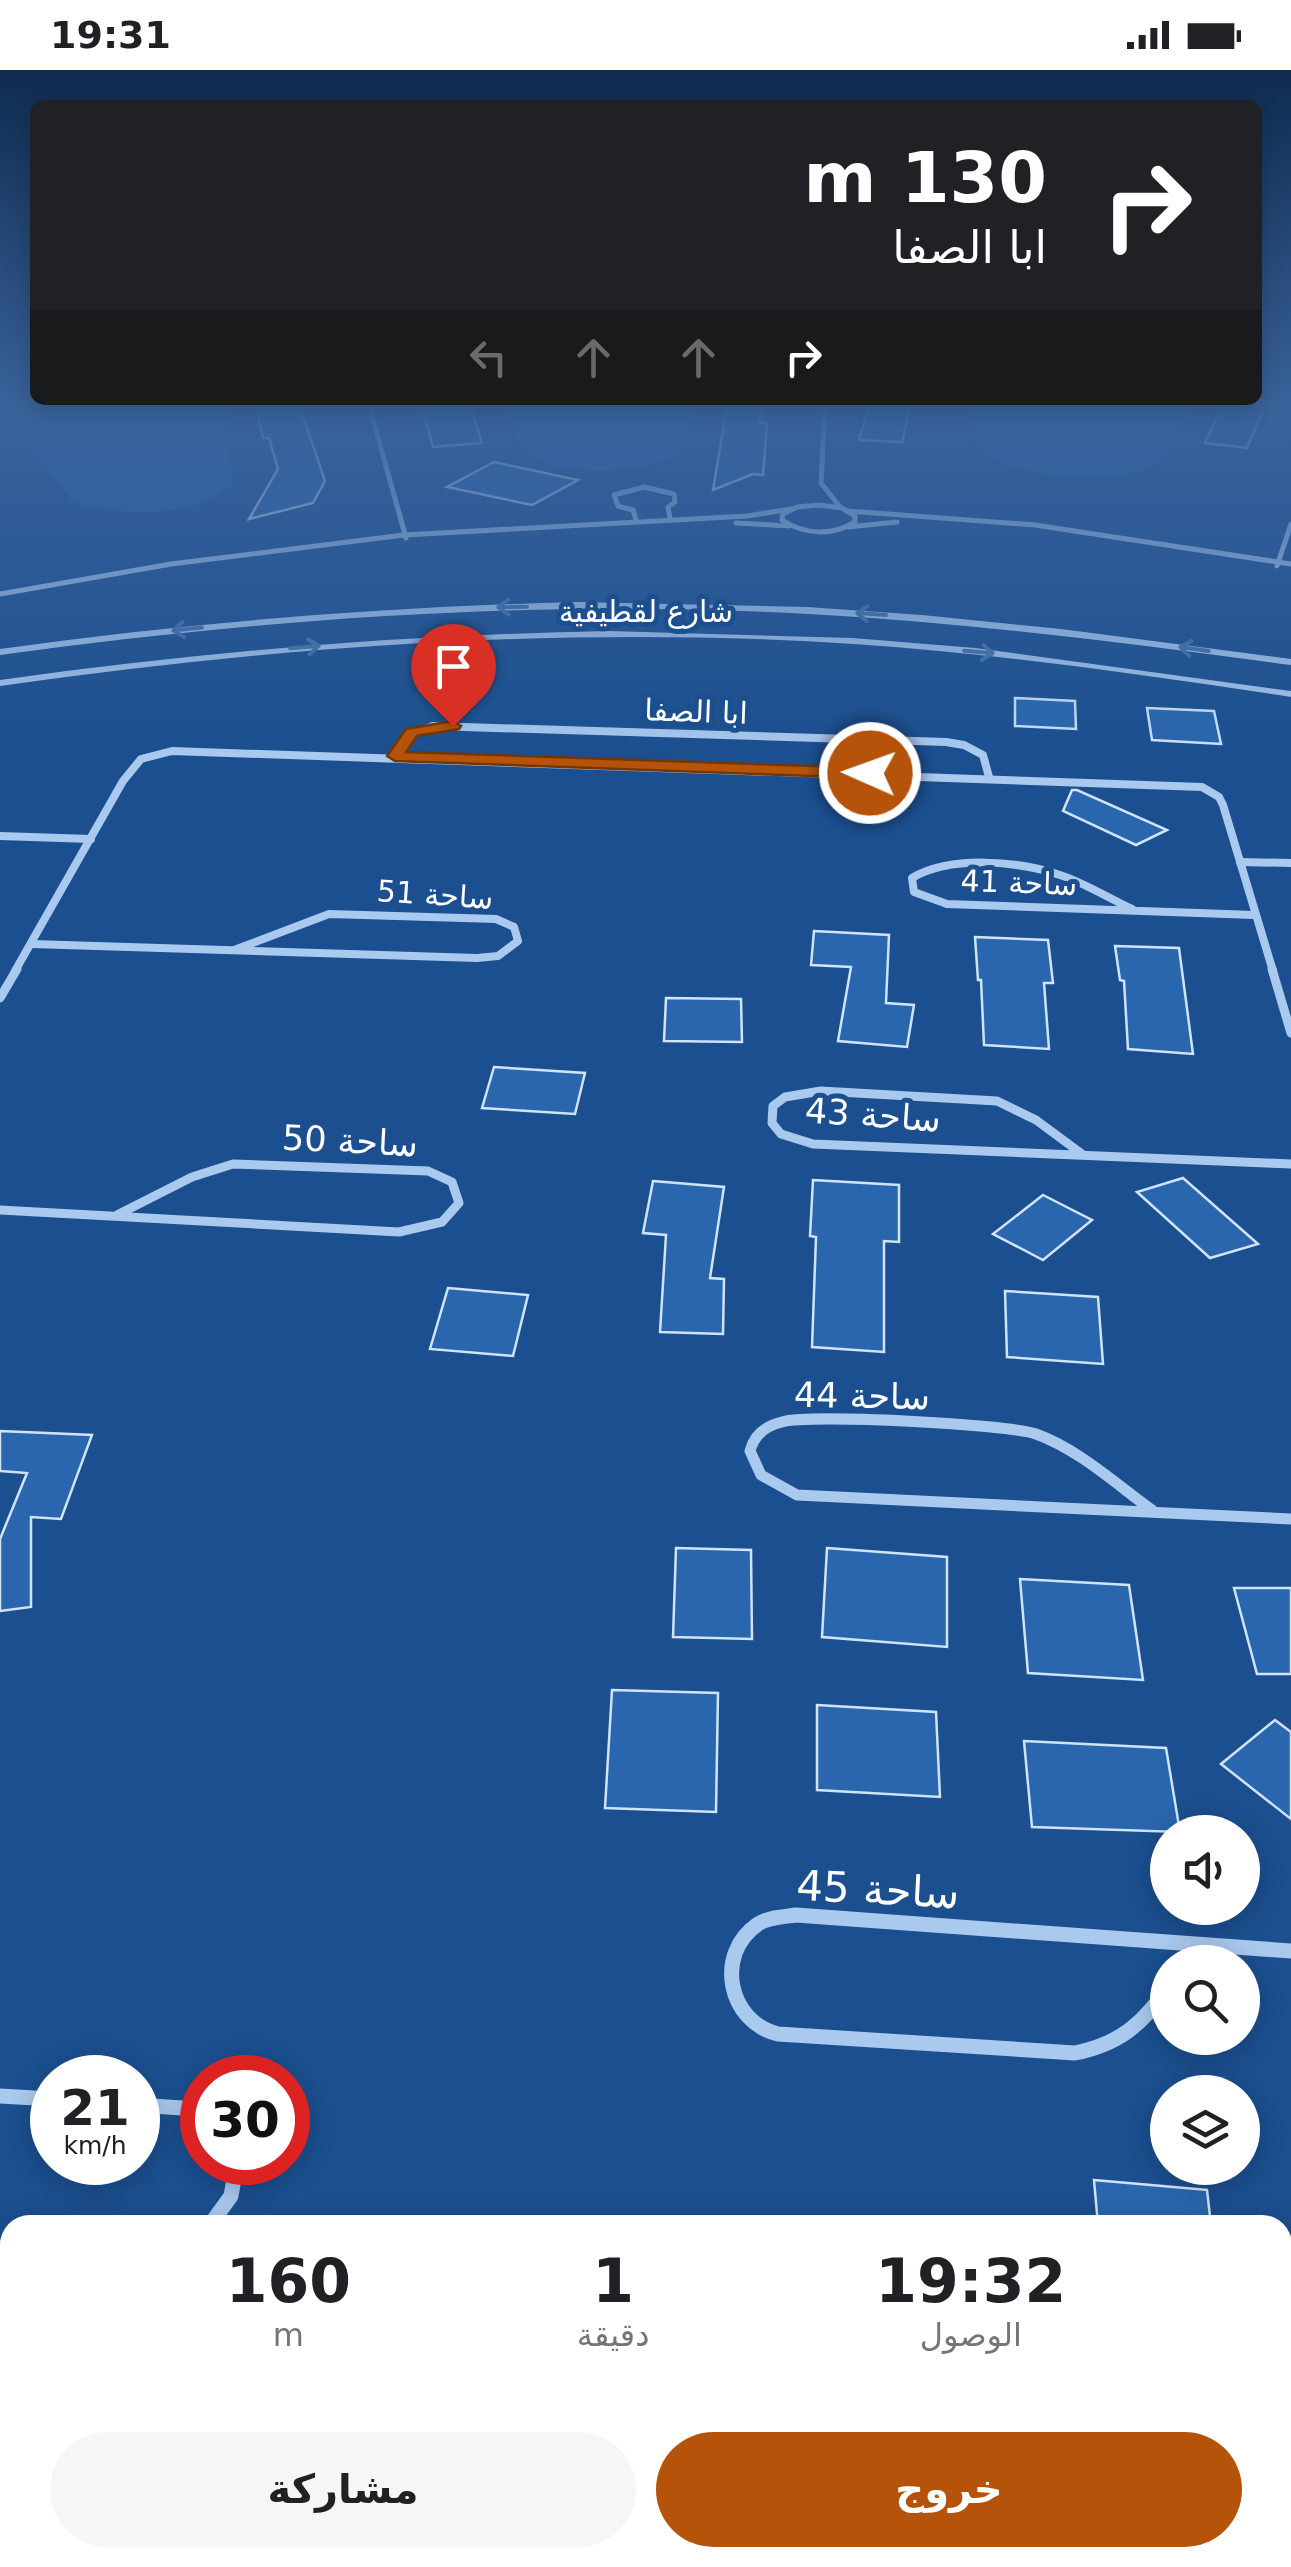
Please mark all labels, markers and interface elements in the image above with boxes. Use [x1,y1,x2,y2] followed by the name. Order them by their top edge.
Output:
[50,13,171,57] text: 19:31
[804,137,1047,219] text: 130 m
[1082,140,1212,270] icon: right
[892,221,1047,274] text: ابا الصفا
[461,330,516,385] icon: left
[566,330,621,385] icon: ahead
[671,330,726,385] icon: ahead
[776,330,831,385] icon: right
[559,594,733,629] street label: شارع لقطيفية
[496,598,528,617] one-way arrow
[856,604,888,623] one-way arrow
[172,620,204,639] one-way arrow
[411,624,496,727] pin
[289,637,321,656] one-way arrow
[426,639,481,694] icon: arrive
[1179,639,1211,657] one-way arrow
[963,643,995,662] one-way arrow
[644,692,748,731] street label: ابا الصفا
[818,721,922,825] position arrow
[960,863,1078,902] street label: ساحة 41
[376,873,494,916] street label: ساحة 51
[804,1090,942,1140] street label: ساحة 43
[281,1117,419,1165] street label: ساحة 50
[794,1375,930,1417] street label: ساحة 44
[1150,1815,1260,2185] map controls
[1150,1815,1260,1925] button: sound
[795,1861,961,1918] street label: ساحة 45
[1150,1945,1260,2055] button: search
[180,2055,310,2185] speed limit sign: 30
[1150,2075,1260,2185] button: layers
[60,2079,130,2137] text: 21
[63,2131,127,2160] text: km/h
[226,2246,351,2316] text: 160
[592,2246,634,2316] text: 1
[875,2246,1066,2316] text: 19:32
[273,2316,304,2354] text: m
[577,2316,649,2354] text: دقيقة
[920,2316,1022,2354] text: الوصول
[50,2432,636,2547] button: مشاركة
[656,2432,1242,2547] button: خروج

